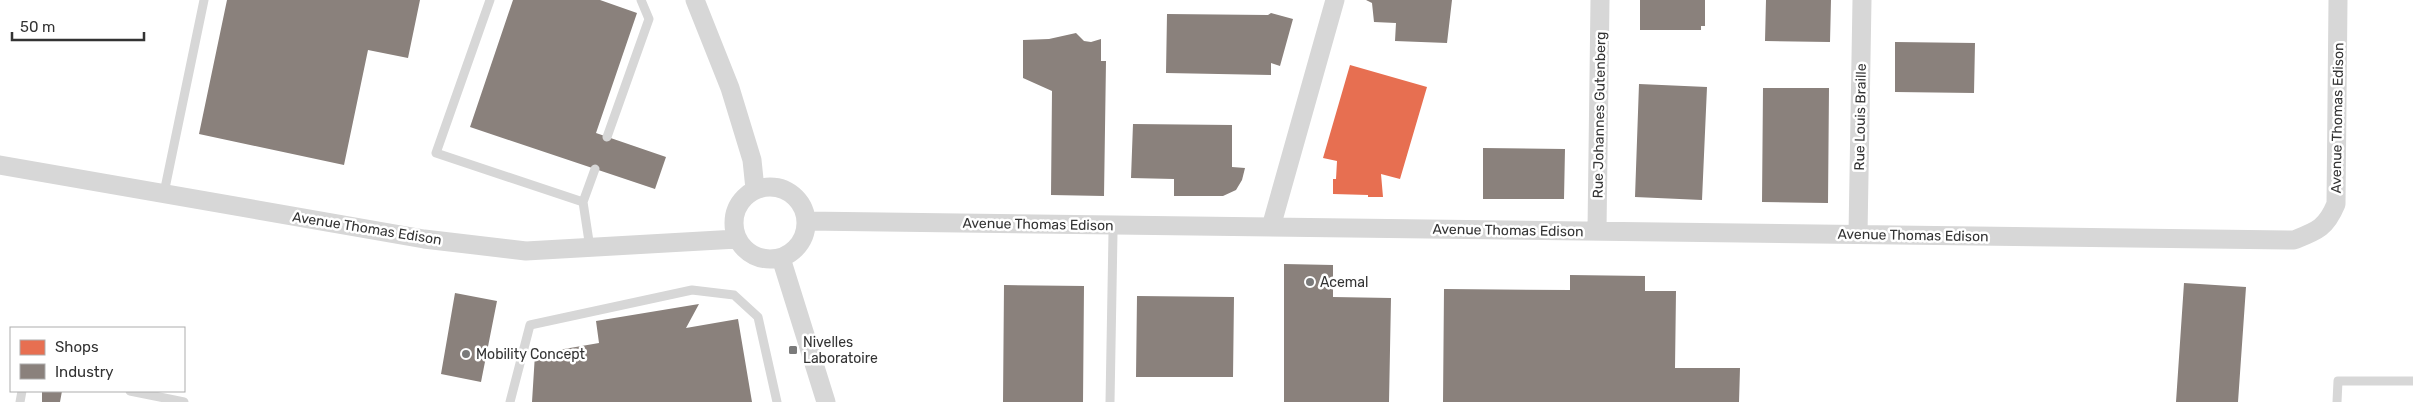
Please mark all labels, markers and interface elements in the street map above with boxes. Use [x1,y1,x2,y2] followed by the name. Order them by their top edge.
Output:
[12,10,145,42] scale bar
[20,18,55,36] text: 50 m
[1590,31,1609,199] street label: Rue Johannes Gutenberg
[2328,42,2347,194] street label: Avenue Thomas Edison
[1851,63,1870,171] street label: Rue Louis Braille
[291,208,443,249] street label: Avenue Thomas Edison
[962,215,1114,234] street label: Avenue Thomas Edison
[1432,221,1584,240] street label: Avenue Thomas Edison
[1837,226,1989,245] street label: Avenue Thomas Edison
[1320,274,1368,291] place label: Acemal
[1304,276,1316,288] marker: Acemal
[10,327,185,392] legend
[803,334,878,367] place label: Nivelles Laboratoire
[55,338,99,356] text: Shops
[787,344,799,356] marker: Nivelles Laboratoire
[476,346,586,363] place label: Mobility Concept
[460,348,472,360] marker: Mobility Concept
[55,363,114,381] text: Industry

